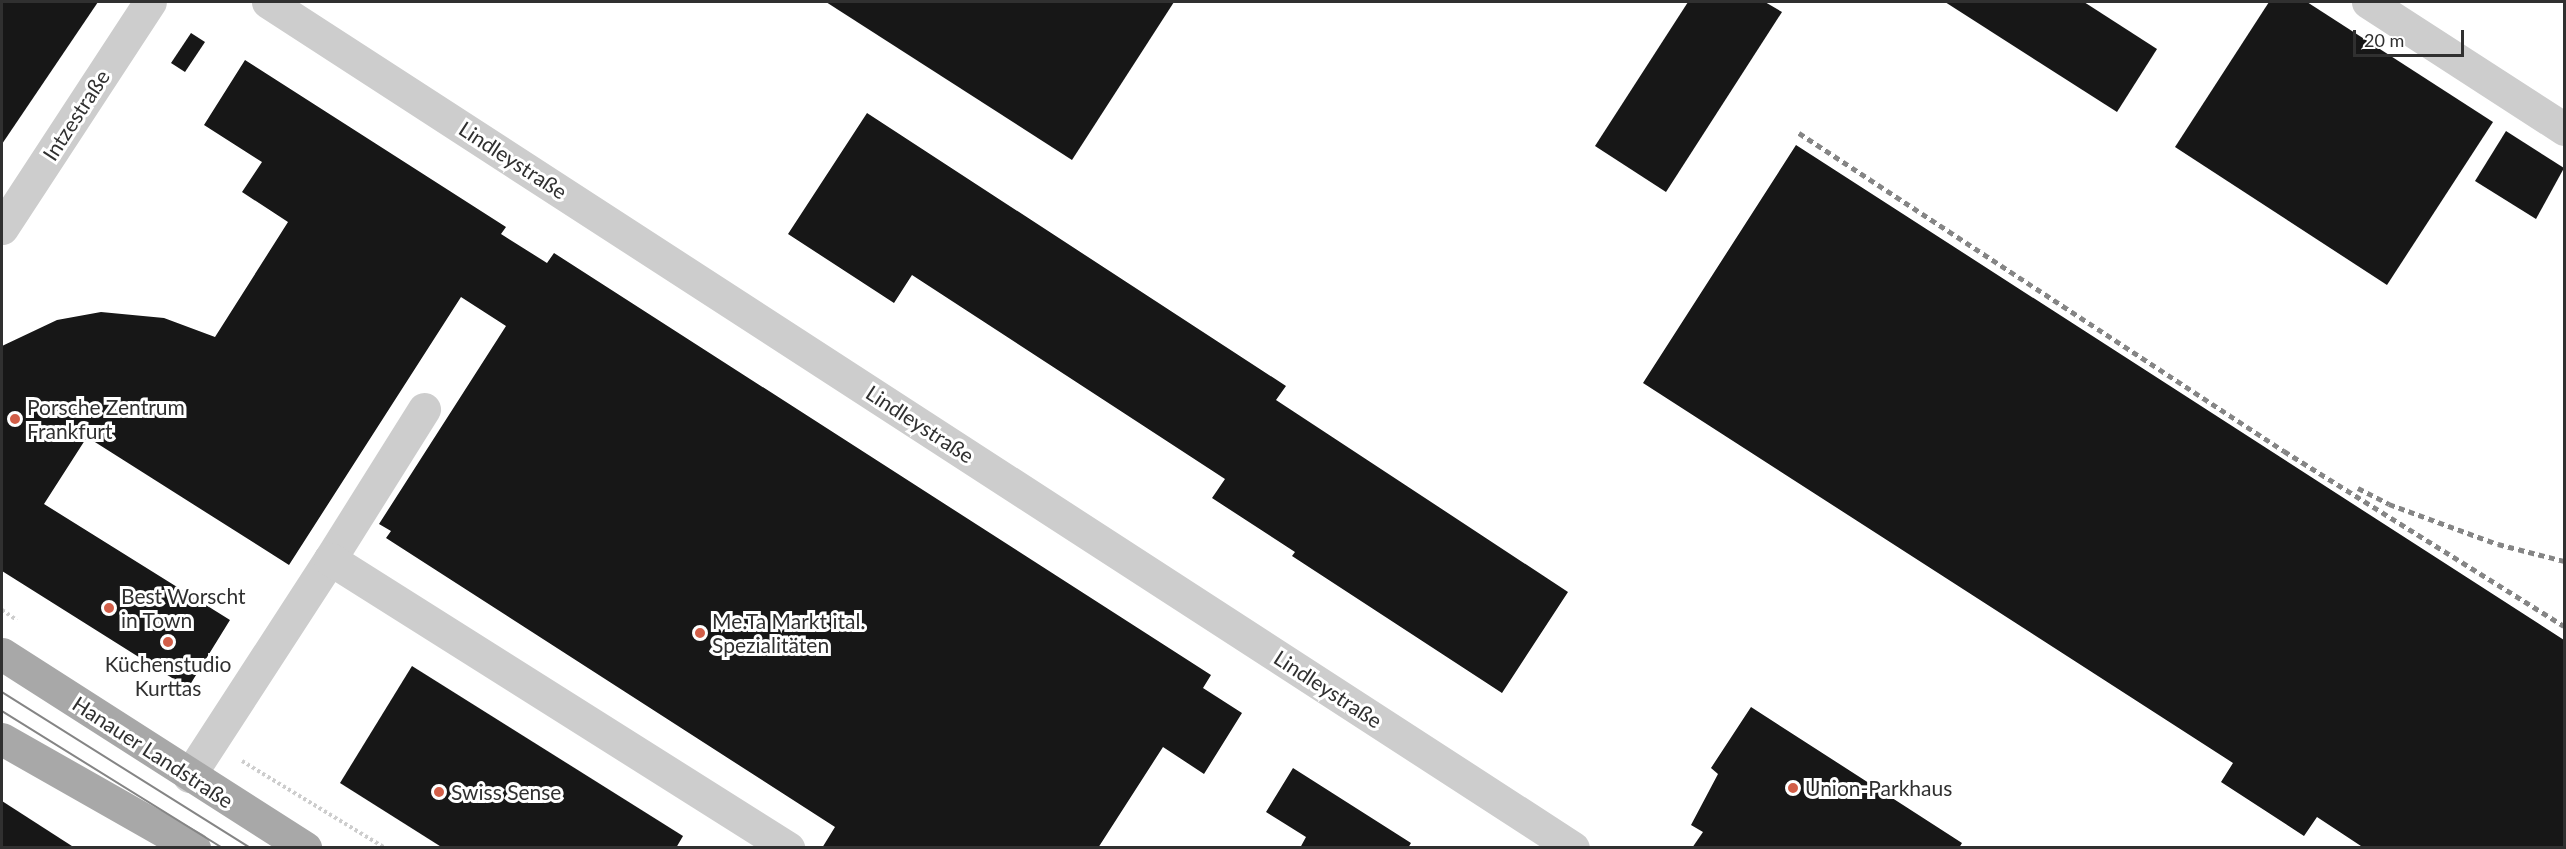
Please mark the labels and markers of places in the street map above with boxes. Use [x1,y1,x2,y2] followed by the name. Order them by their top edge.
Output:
[27,394,185,444] place label: Porsche Zentrum Frankfurt
[8,412,22,426] marker: Porsche Zentrum Frankfurt
[121,583,246,633] place label: Best Worscht in Town
[102,601,116,615] marker: Best Worscht in Town
[712,608,865,658] place label: Me.Ta Markt ital. Spezialitäten
[693,626,707,640] marker: Me.Ta Markt ital. Spezialitäten
[161,635,175,649] marker: Küchenstudio Kurttas
[105,651,231,701] place label: Küchenstudio Kurttas
[1805,775,1952,801] place label: Union-Parkhaus
[451,779,561,805] place label: Swiss Sense
[1786,781,1800,795] marker: Union-Parkhaus
[432,785,446,799] marker: Swiss Sense

